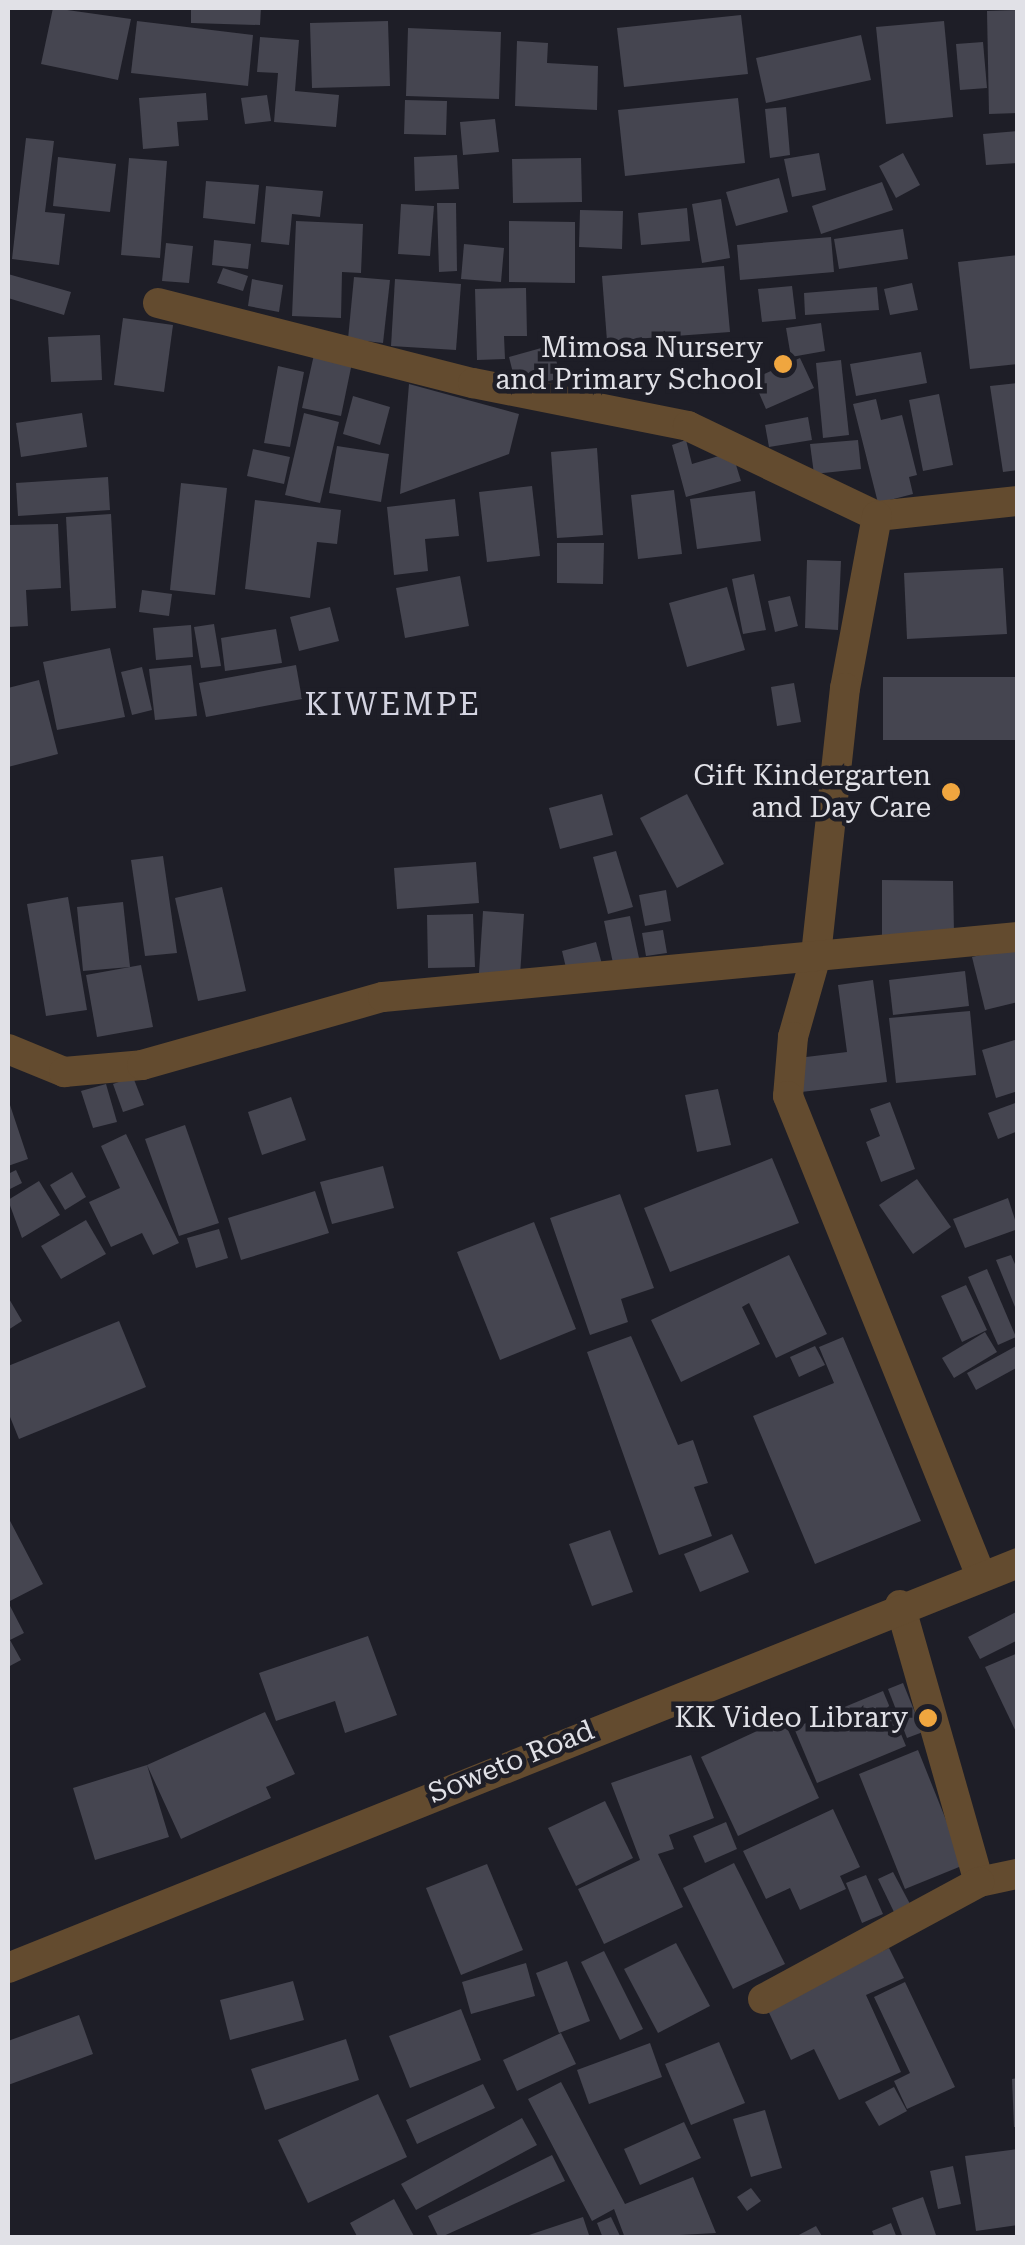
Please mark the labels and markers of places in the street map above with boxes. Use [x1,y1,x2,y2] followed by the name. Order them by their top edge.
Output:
[495,331,763,397] place label: Mimosa Nursery and Primary School
[772,353,794,375] marker: Mimosa Nursery and Primary School
[693,759,931,825] place label: Gift Kindergarten and Day Care
[940,781,962,803] marker: Gift Kindergarten and Day Care
[675,1701,908,1735] place label: KK Video Library
[917,1707,939,1729] marker: KK Video Library

